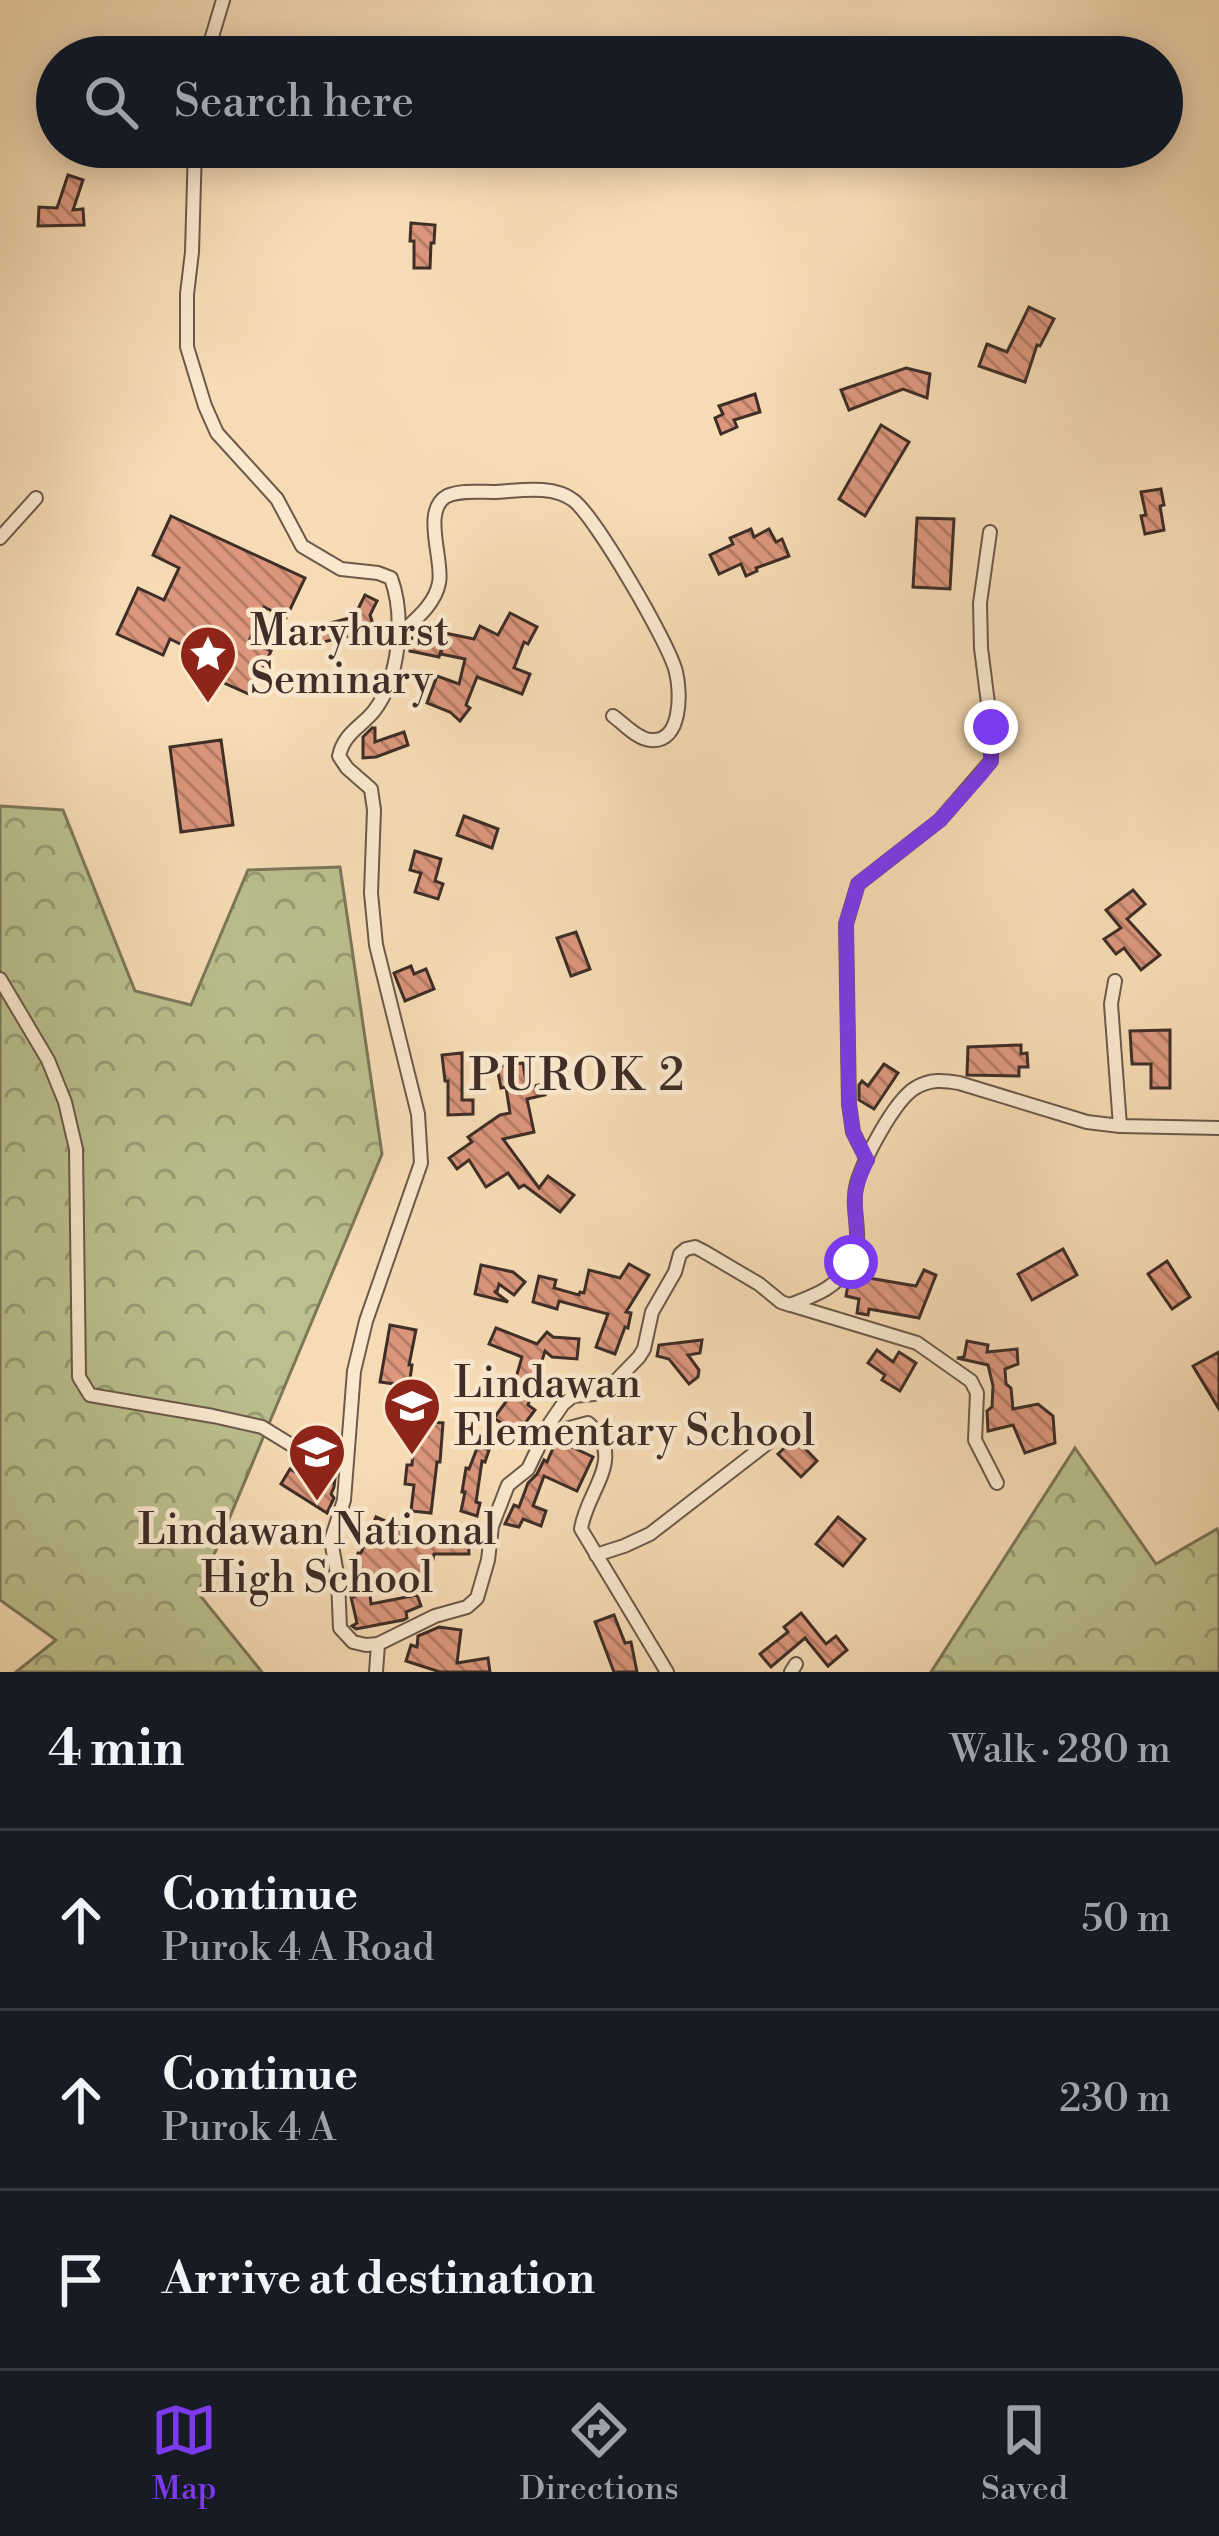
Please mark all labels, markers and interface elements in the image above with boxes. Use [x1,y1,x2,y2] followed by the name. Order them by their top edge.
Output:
[36,36,1183,168] search box
[78,69,144,135] icon: search
[174,74,414,131] text: Search here
[250,606,449,708] place label: Maryhurst Seminary
[177,623,239,705] place icon: Maryhurst Seminary
[964,700,1018,754] route end
[469,1048,687,1105] district label: PUROK 2
[824,1235,878,1289] route start
[454,1358,815,1460] place label: Lindawan Elementary School
[381,1375,443,1457] school or university icon: Lindawan Elementary School
[286,1421,348,1503] school or university icon: Lindawan National High School
[138,1505,496,1607] place label: Lindawan National High School
[48,1718,184,1782] text: 4 min
[950,1726,1171,1775] text: Walk · 280 m
[162,1867,358,1924] text: Continue
[48,1887,114,1953] icon: ahead
[1081,1895,1171,1944] text: 50 m
[162,1924,434,1973] text: Purok 4 A Road
[162,2047,358,2104] text: Continue
[48,2067,114,2133] icon: ahead
[1059,2075,1171,2124] text: 230 m
[162,2104,336,2153] text: Purok 4 A
[48,2247,114,2313] icon: arrive
[162,2251,595,2308] text: Arrive at destination
[151,2397,217,2510] tab: Map
[520,2397,679,2510] tab: Directions
[981,2397,1068,2510] tab: Saved

